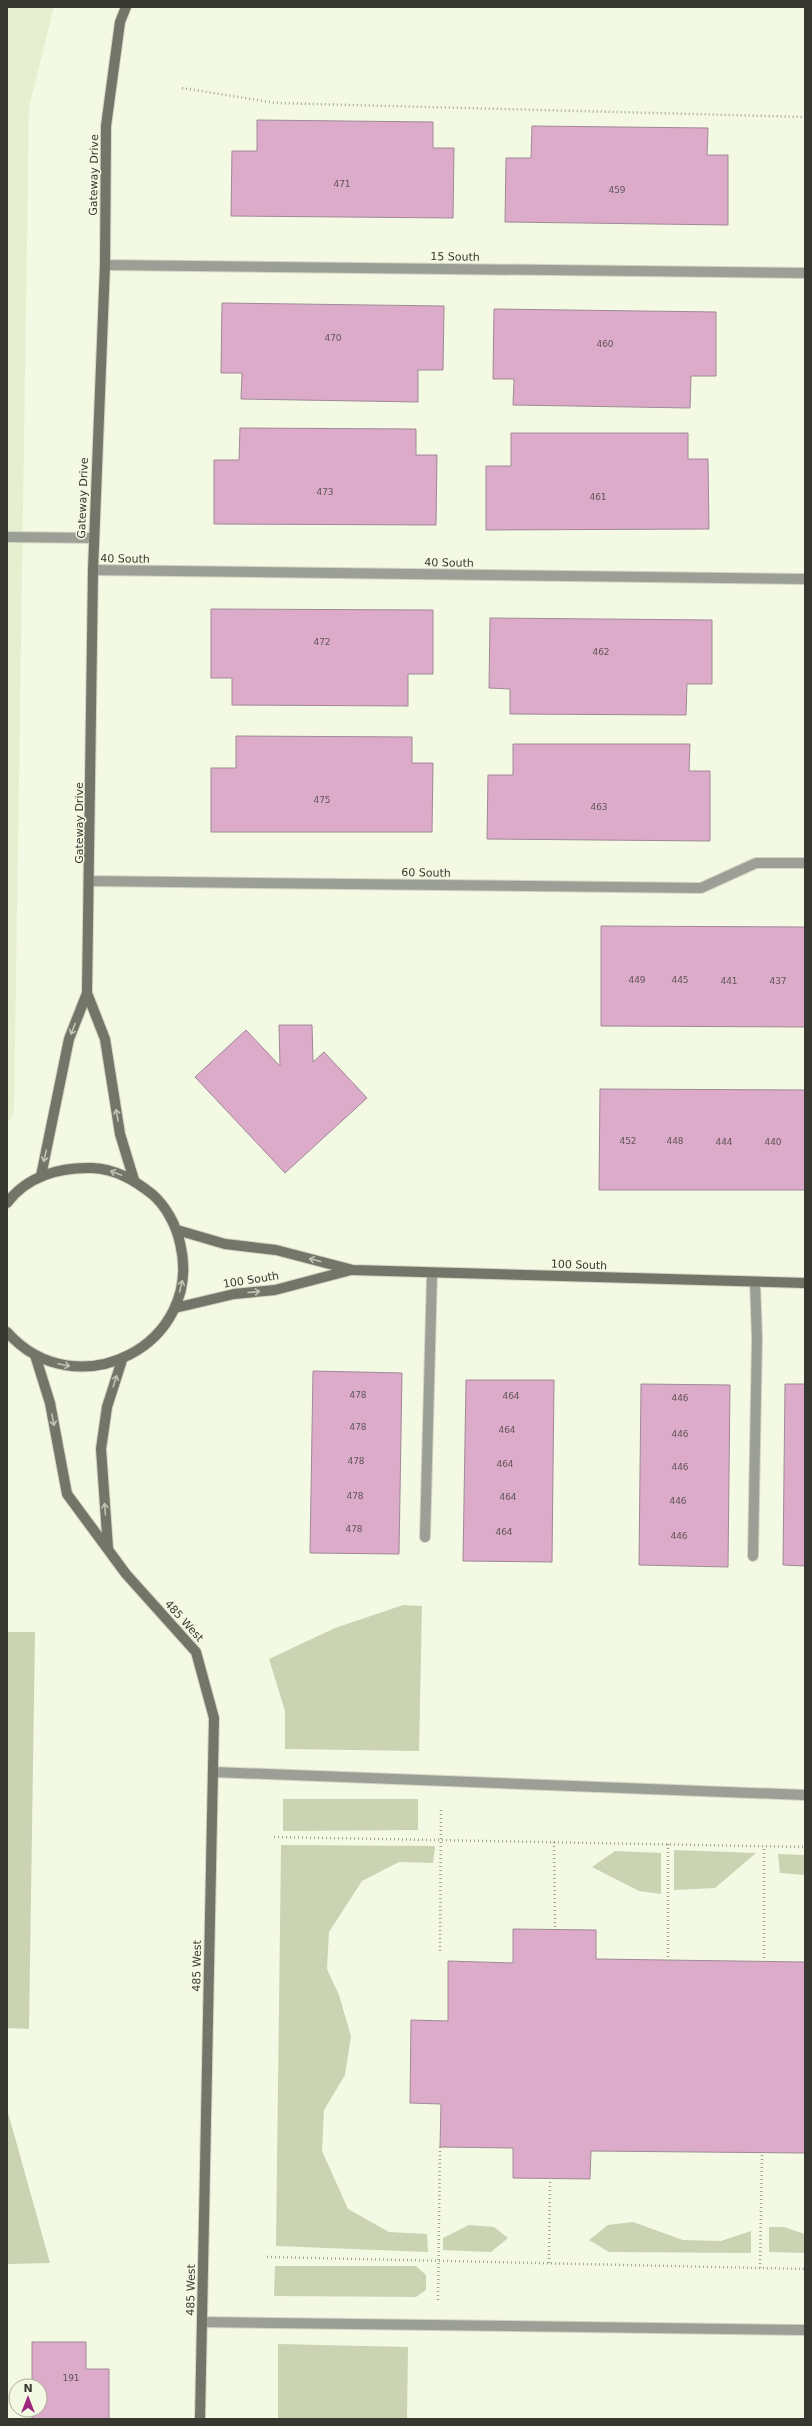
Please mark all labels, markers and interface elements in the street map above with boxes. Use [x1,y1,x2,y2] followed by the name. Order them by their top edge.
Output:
[87,134,101,216] street label: Gateway Drive
[333,179,351,189] house number: 471
[608,185,626,195] house number: 459
[430,250,480,264] street label: 15 South
[324,333,342,343] house number: 470
[596,339,614,349] house number: 460
[75,457,91,539] street label: Gateway Drive
[316,487,334,497] house number: 473
[589,492,607,502] house number: 461
[100,552,150,566] street label: 40 South
[424,556,474,570] street label: 40 South
[313,637,331,647] house number: 472
[592,647,610,657] house number: 462
[73,782,86,864] street label: Gateway Drive
[313,795,331,805] house number: 475
[590,802,608,812] house number: 463
[401,866,451,880] street label: 60 South
[628,975,646,985] house number: 449
[671,975,689,985] house number: 445
[720,976,738,986] house number: 441
[769,976,787,986] house number: 437
[68,1023,76,1035] one-way arrow
[112,1109,120,1122] one-way arrow
[619,1136,637,1146] house number: 452
[666,1136,684,1146] house number: 448
[715,1137,733,1147] house number: 444
[764,1137,782,1147] house number: 440
[41,1149,48,1162] one-way arrow
[110,1168,122,1176] one-way arrow
[309,1256,322,1263] one-way arrow
[551,1258,607,1272] street label: 100 South
[222,1269,280,1291] street label: 100 South
[178,1280,186,1293] one-way arrow
[247,1288,260,1295] one-way arrow
[57,1361,70,1369] one-way arrow
[112,1376,120,1388] one-way arrow
[349,1390,367,1400] house number: 478
[502,1391,520,1401] house number: 464
[671,1393,689,1403] house number: 446
[49,1413,57,1426] one-way arrow
[349,1422,367,1432] house number: 478
[498,1425,516,1435] house number: 464
[671,1429,689,1439] house number: 446
[347,1456,365,1466] house number: 478
[496,1459,514,1469] house number: 464
[671,1462,689,1472] house number: 446
[346,1491,364,1501] house number: 478
[499,1492,517,1502] house number: 464
[669,1496,687,1506] house number: 446
[102,1503,109,1516] one-way arrow
[345,1524,363,1534] house number: 478
[495,1527,513,1537] house number: 464
[670,1531,688,1541] house number: 446
[162,1597,207,1645] street label: 485 West
[190,1939,204,1992] street label: 485 West
[184,2263,198,2316] street label: 485 West
[62,2373,80,2383] house number: 191
[8,2378,48,2418] north arrow
[23,2382,33,2395] text: N

